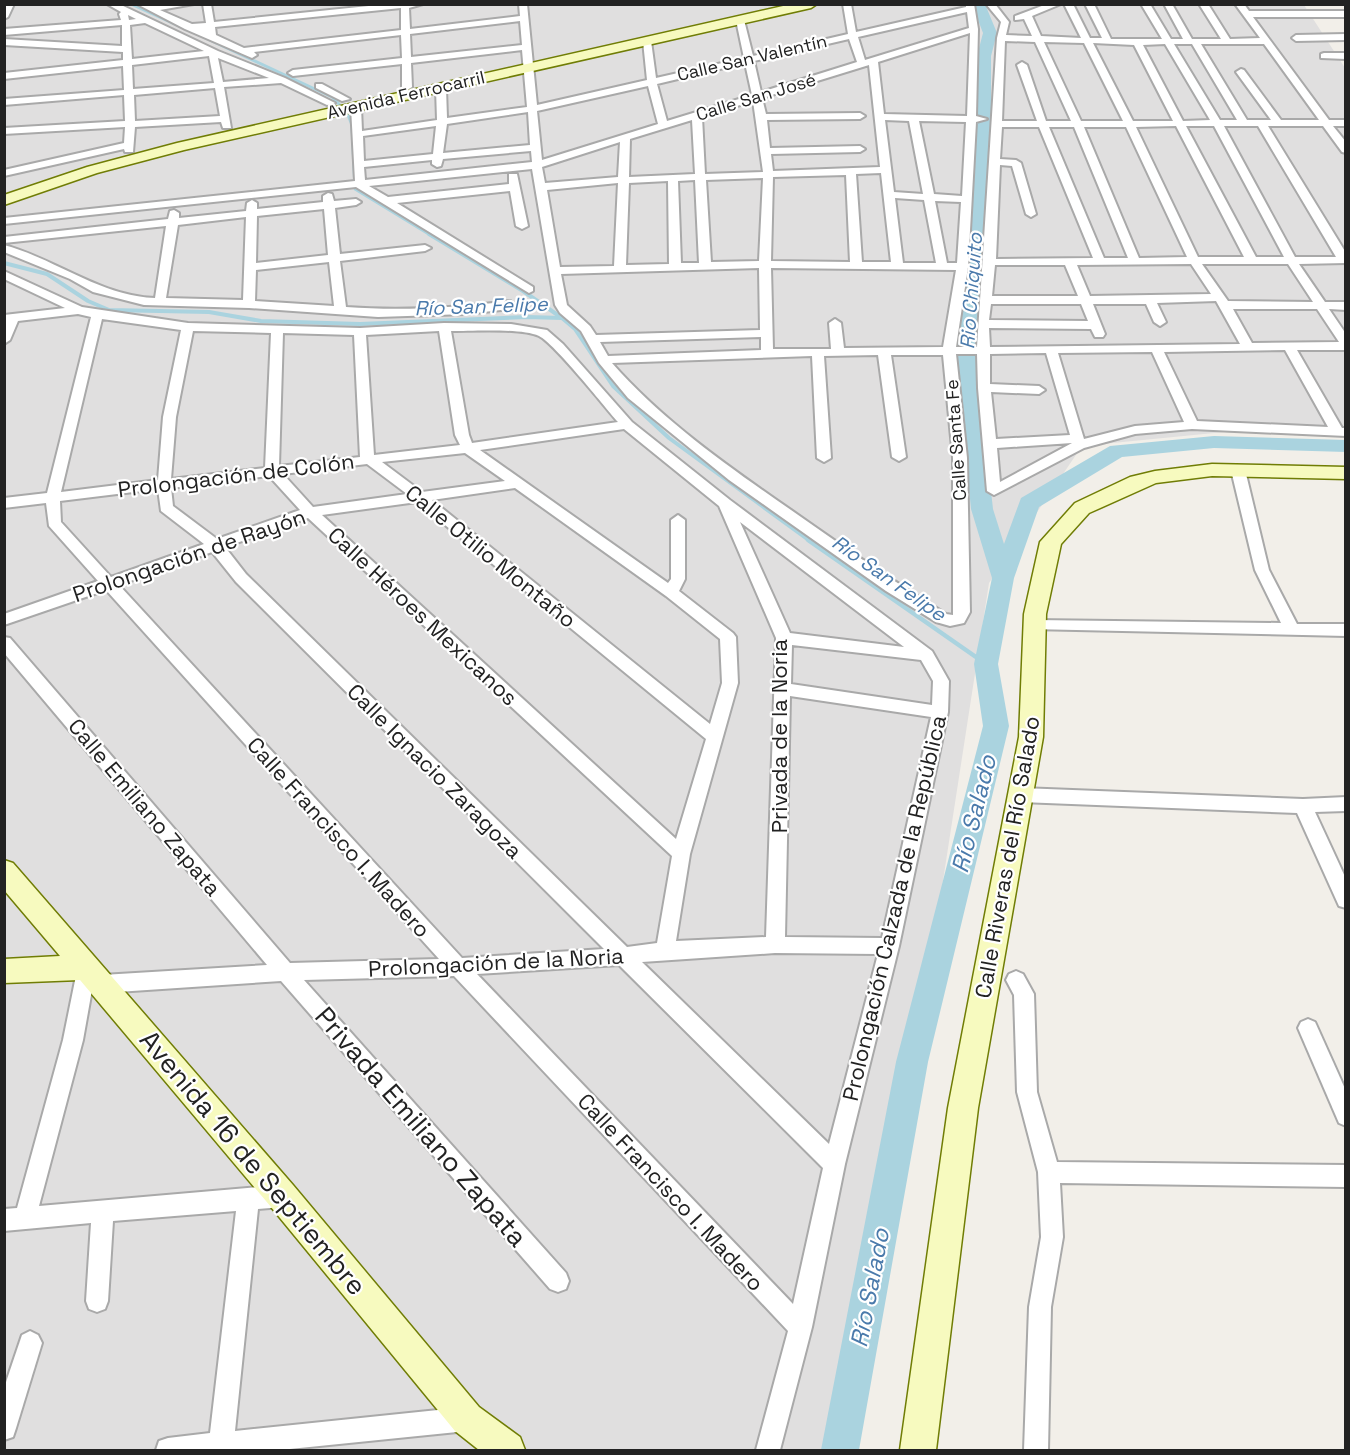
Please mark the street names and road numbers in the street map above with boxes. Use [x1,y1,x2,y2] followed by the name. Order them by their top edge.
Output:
[675,29,829,86] street label: Calle San Valentín
[325,65,487,124] street label: Avenida Ferrocarril
[693,67,819,126] street label: Calle San José
[940,379,971,502] street label: Calle Santa Fe
[116,447,356,503] street label: Prolongación de Colón
[400,478,582,634] street label: Calle Otilio Montaño
[69,502,309,608] street label: Prolongación de Rayón
[322,521,524,711] street label: Calle Héroes Mexicanos
[765,638,793,833] street label: Privada de la Noria
[342,678,529,865] street label: Calle Ignacio Zaragoza
[63,712,228,902] street label: Calle Emiliano Zapata
[836,712,952,1104] street label: Prolongación Calzada de la República
[968,714,1046,1000] street label: Calle Riveras del Río Salado
[241,731,437,943] street label: Calle Francisco I. Madero
[367,941,625,983] street label: Prolongación de la Noria
[307,999,535,1254] street label: Privada Emiliano Zapata
[132,1023,375,1302] street label: Avenida 16 de Septiembre
[572,1087,770,1297] street label: Calle Francisco I. Madero

